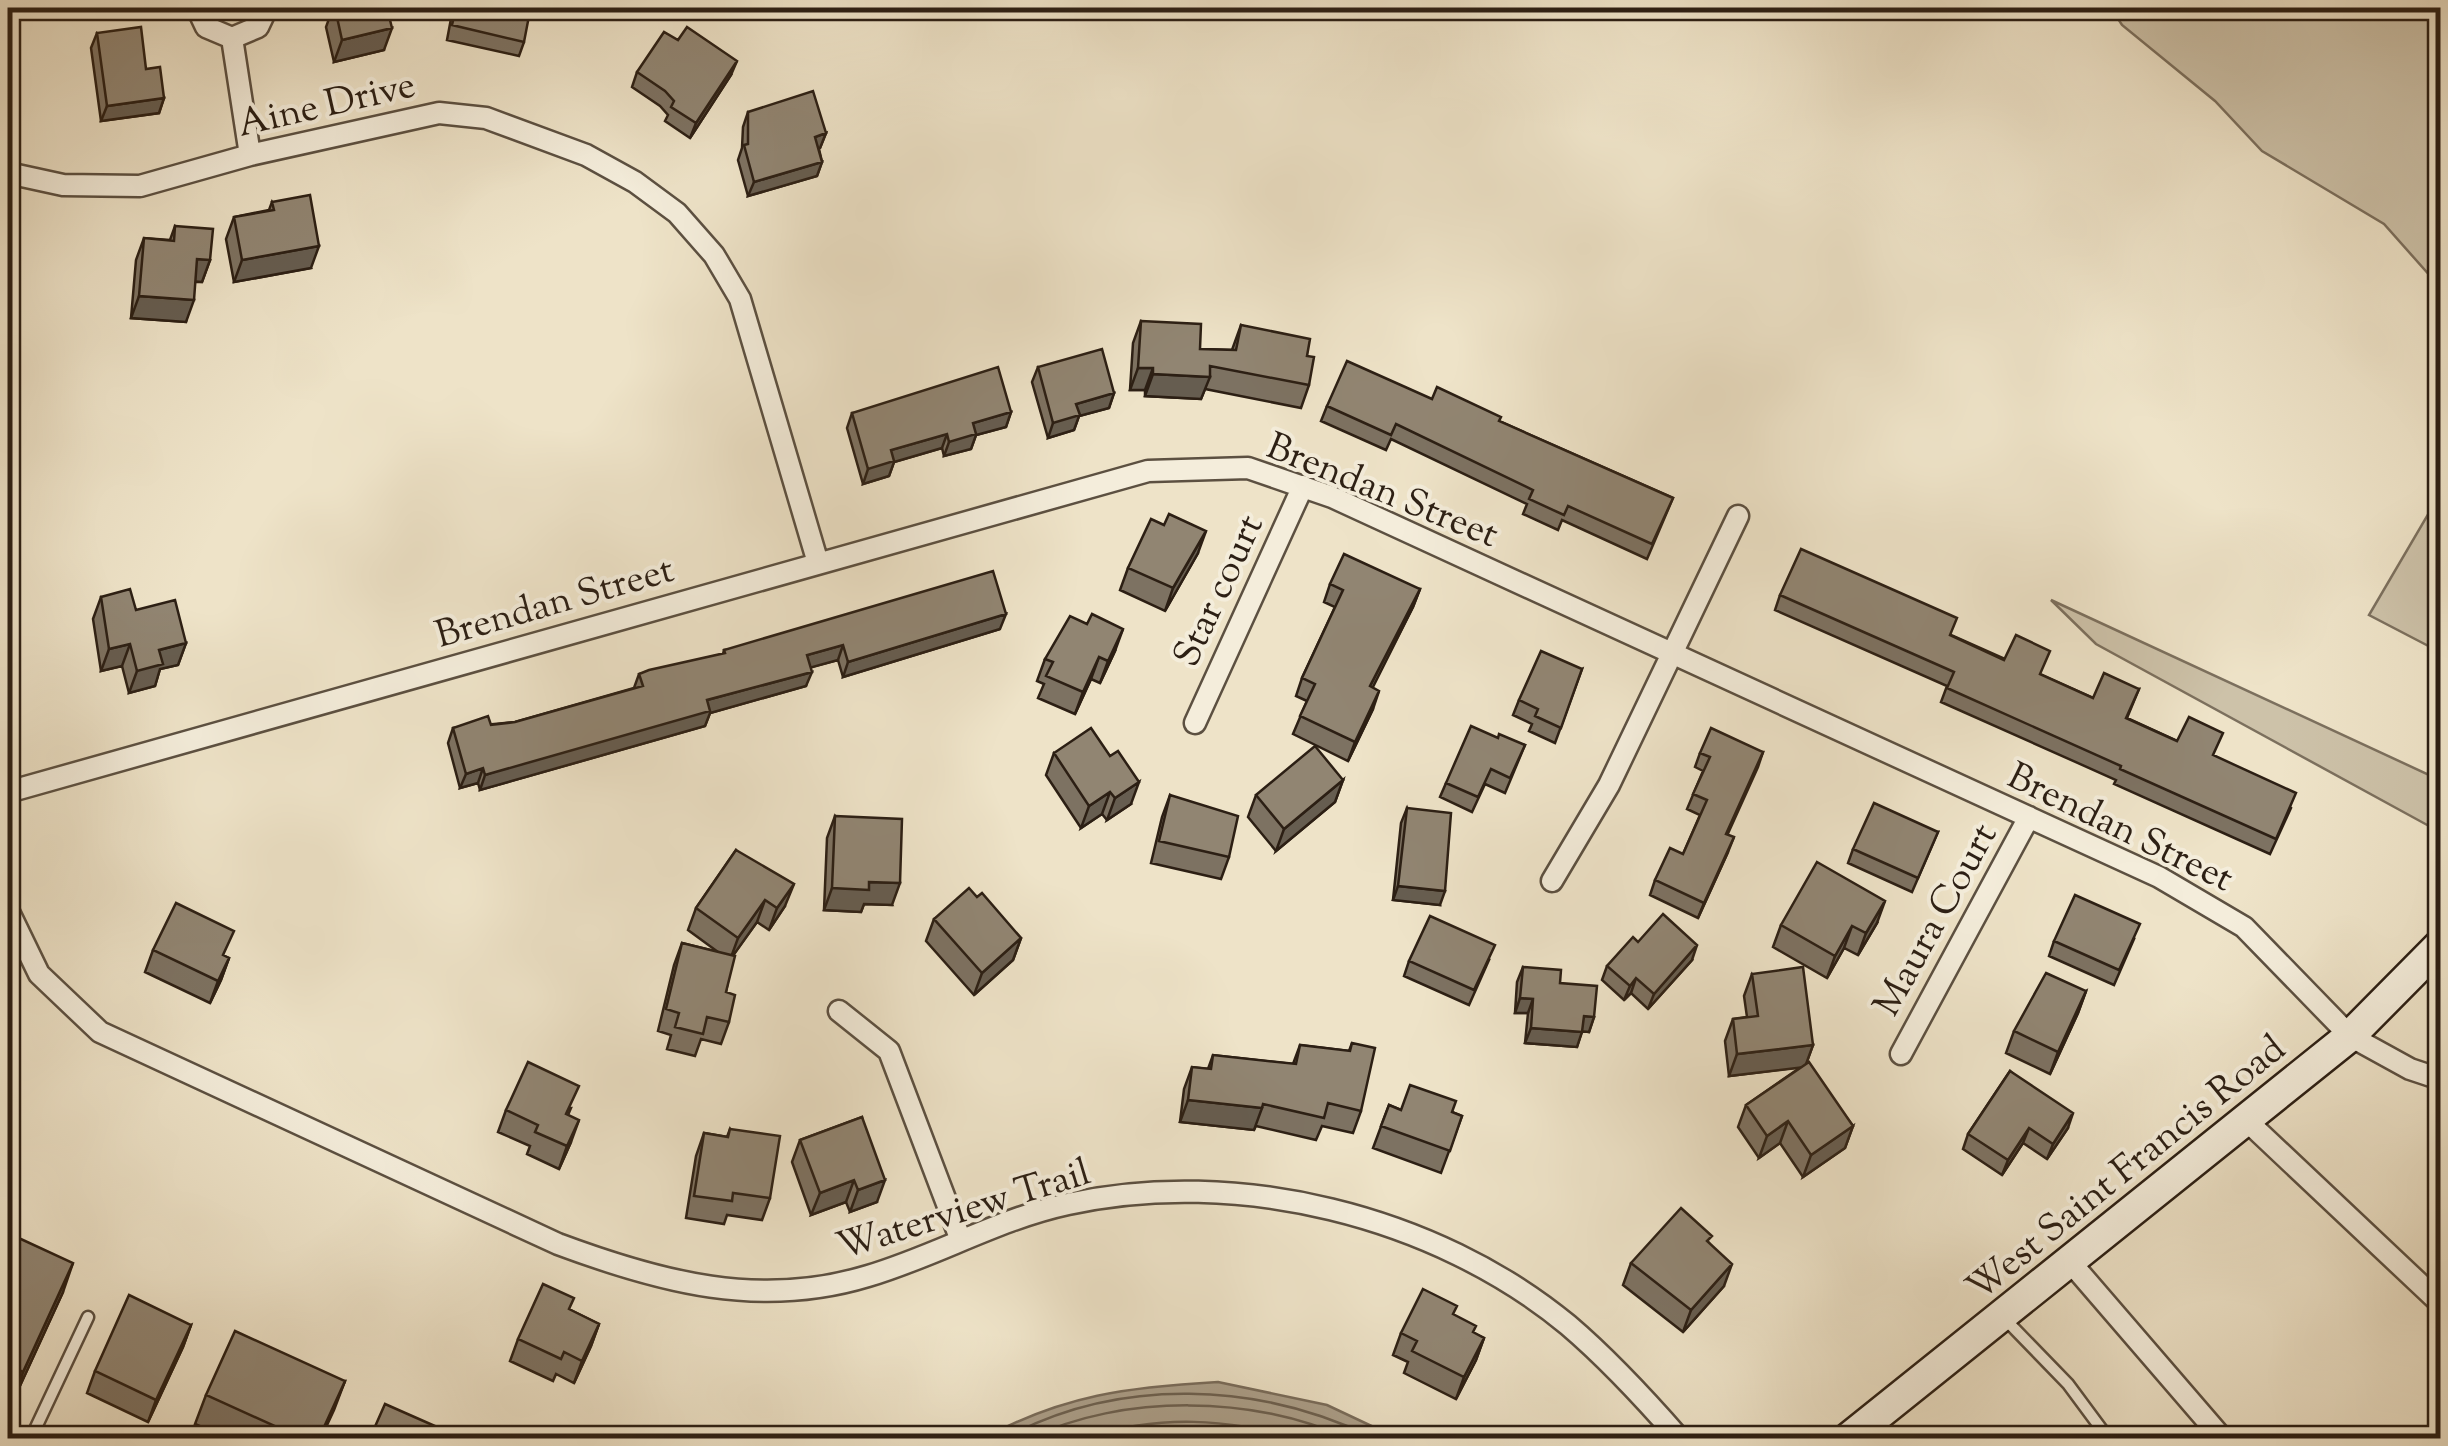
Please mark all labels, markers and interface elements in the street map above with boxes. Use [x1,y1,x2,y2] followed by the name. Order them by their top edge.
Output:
[233,60,421,154] street label: Aine Drive
[1258,422,1505,564] street label: Brendan Street
[1162,507,1279,677] street label: Star court
[430,545,681,665] street label: Brendan Street
[1997,751,2241,908] street label: Brendan Street
[1862,815,2013,1027] street label: Maura Court
[1956,1024,2299,1316] street label: West Saint Francis Road
[831,1148,1098,1276] street label: Waterview Trail

